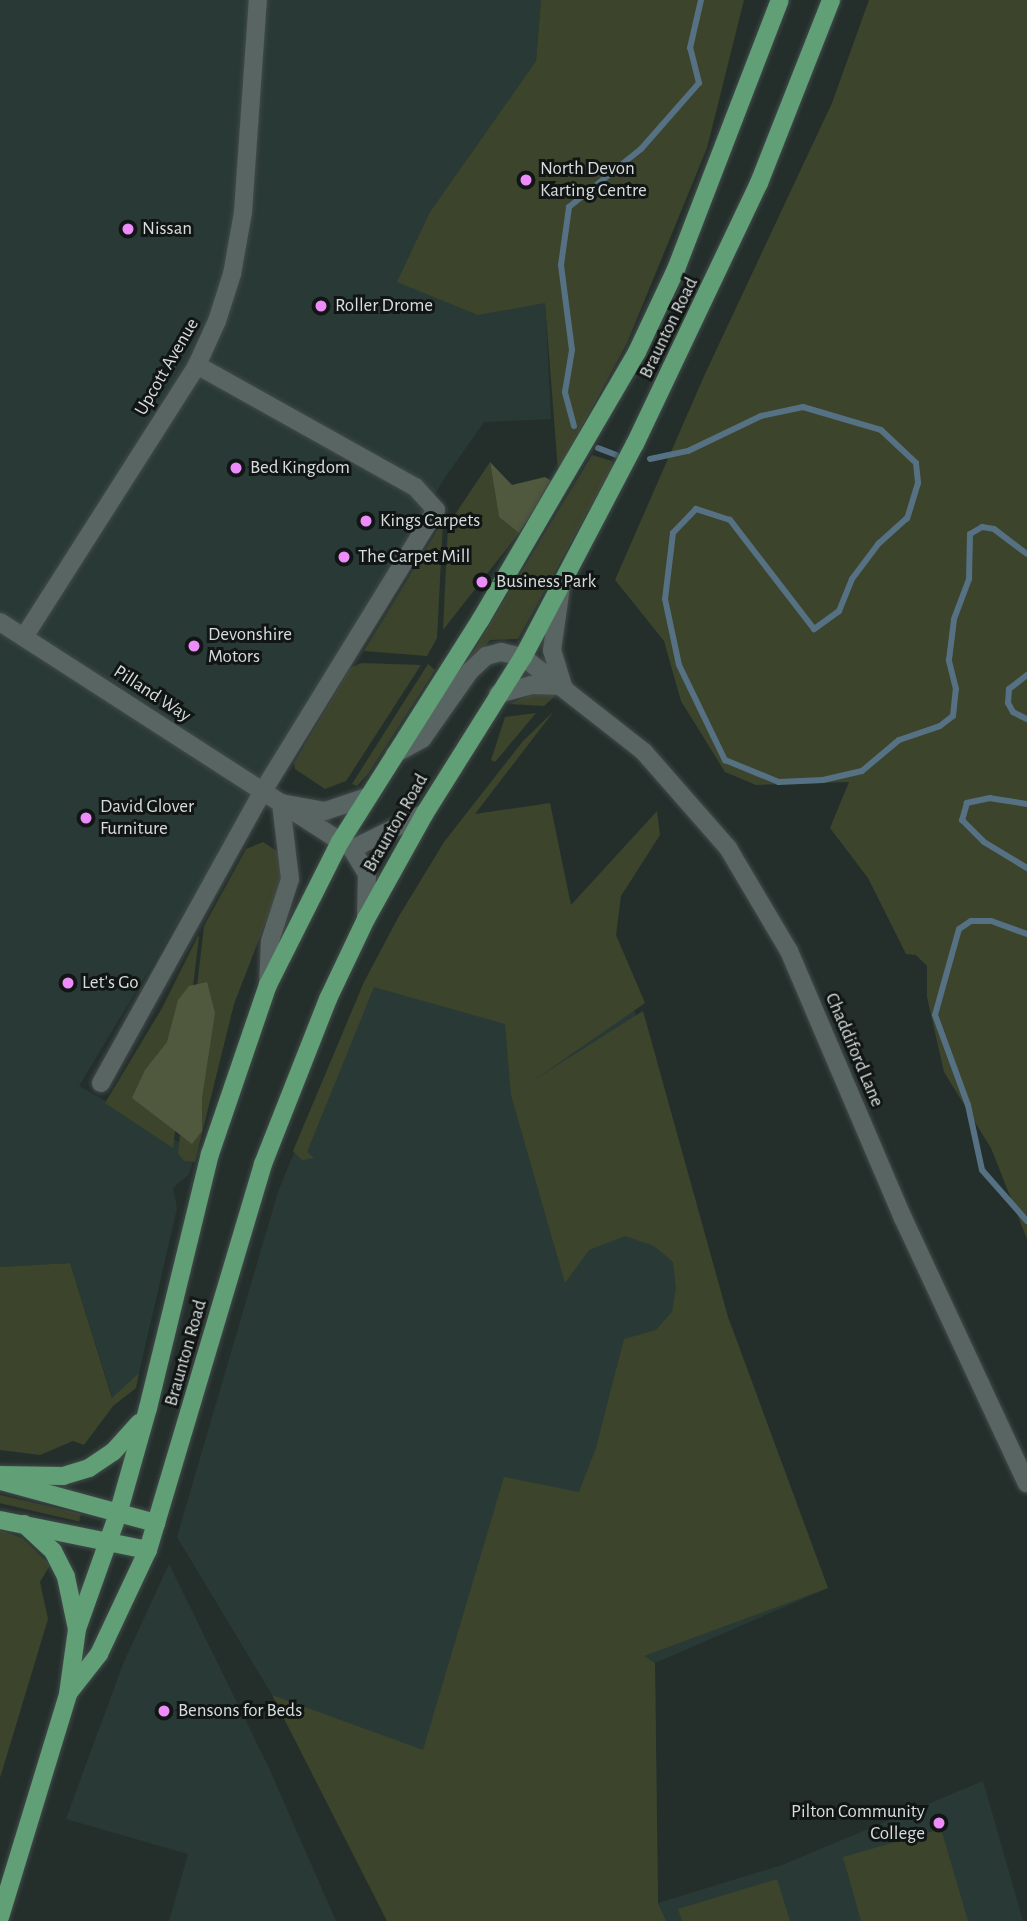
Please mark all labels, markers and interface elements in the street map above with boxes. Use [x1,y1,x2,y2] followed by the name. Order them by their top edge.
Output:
[540,158,647,202] place label: North Devon Karting Centre
[518,172,534,188] marker: North Devon Karting Centre
[142,218,192,240] place label: Nissan
[120,221,136,237] marker: Nissan
[635,274,703,382] street label: Braunton Road
[335,295,433,317] place label: Roller Drome
[313,298,329,314] marker: Roller Drome
[130,314,204,420] street label: Upcott Avenue
[250,457,350,479] place label: Bed Kingdom
[228,460,244,476] marker: Bed Kingdom
[380,510,480,532] place label: Kings Carpets
[358,513,374,529] marker: Kings Carpets
[358,546,470,568] place label: The Carpet Mill
[336,549,352,565] marker: The Carpet Mill
[496,571,596,593] place label: Business Park
[474,574,490,590] marker: Business Park
[208,624,292,668] place label: Devonshire Motors
[186,638,202,654] marker: Devonshire Motors
[109,661,195,727] street label: Pilland Way
[359,770,433,876] street label: Braunton Road
[100,796,194,840] place label: David Glover Furniture
[78,810,94,826] marker: David Glover Furniture
[82,972,139,994] place label: Let's Go
[60,975,76,991] marker: Let's Go
[820,990,888,1110] street label: Chaddiford Lane
[160,1297,212,1409] street label: Braunton Road
[178,1700,302,1722] place label: Bensons for Beds
[156,1703,172,1719] marker: Bensons for Beds
[791,1801,925,1845] place label: Pilton Community College
[931,1815,947,1831] marker: Pilton Community College

